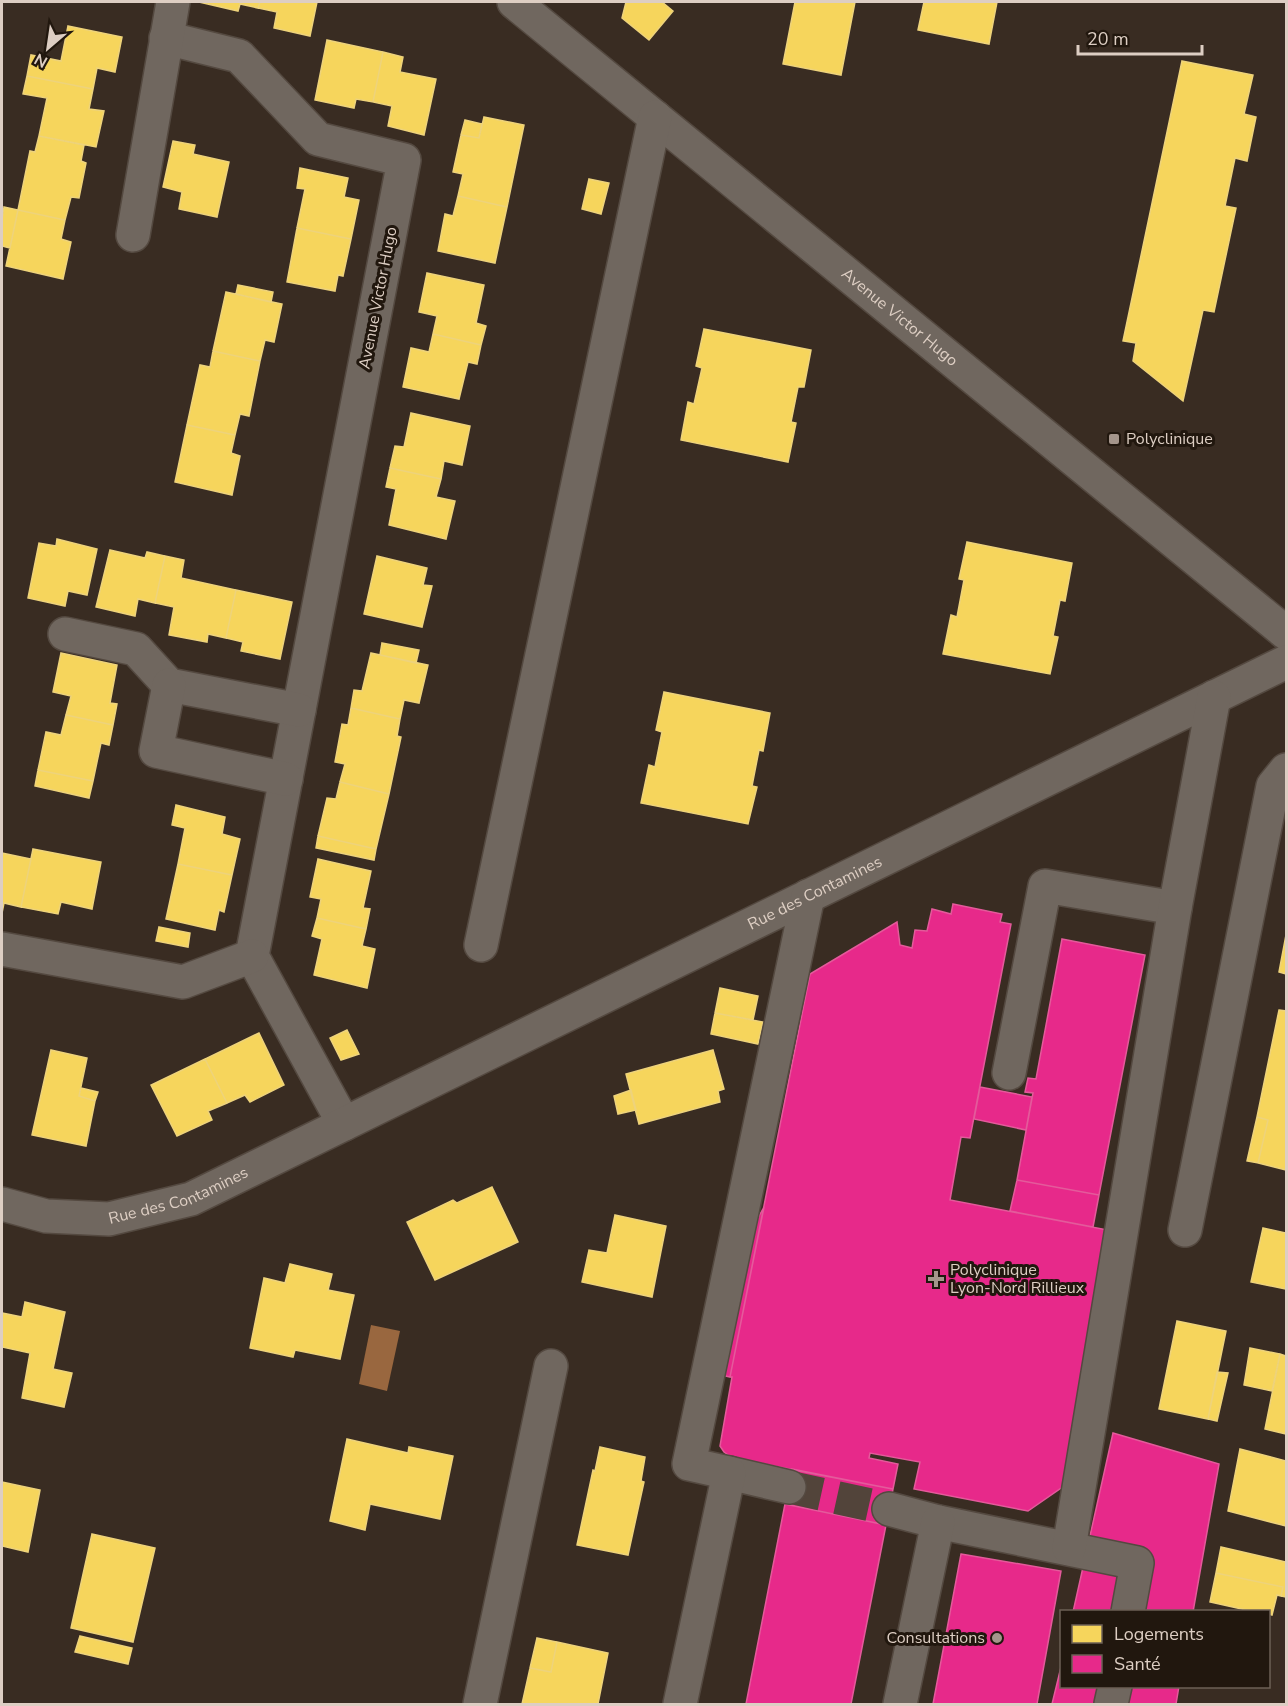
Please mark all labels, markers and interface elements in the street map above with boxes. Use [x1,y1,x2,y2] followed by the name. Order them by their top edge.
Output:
[18,18,78,78] north arrow
[1078,18,1202,56] scale bar
[1087,27,1129,51] text: 20 m
[31,48,52,73] text: N
[353,225,403,371] street label: Avenue Victor Hugo
[837,263,963,371] street label: Avenue Victor Hugo
[1126,428,1213,450] place label: Polyclinique
[1107,432,1121,446] marker: Polyclinique
[744,851,886,935] street label: Rue des Contamines
[106,1162,252,1230] street label: Rue des Contamines
[950,1259,1085,1299] place label: Polyclinique Lyon-Nord Rillieux
[927,1270,945,1288] marker: Polyclinique Lyon-Nord Rillieux
[1060,1610,1270,1688] legend
[1114,1622,1204,1646] text: Logements
[886,1627,985,1649] place label: Consultations
[990,1631,1004,1645] marker: Consultations
[1114,1652,1161,1676] text: Santé

